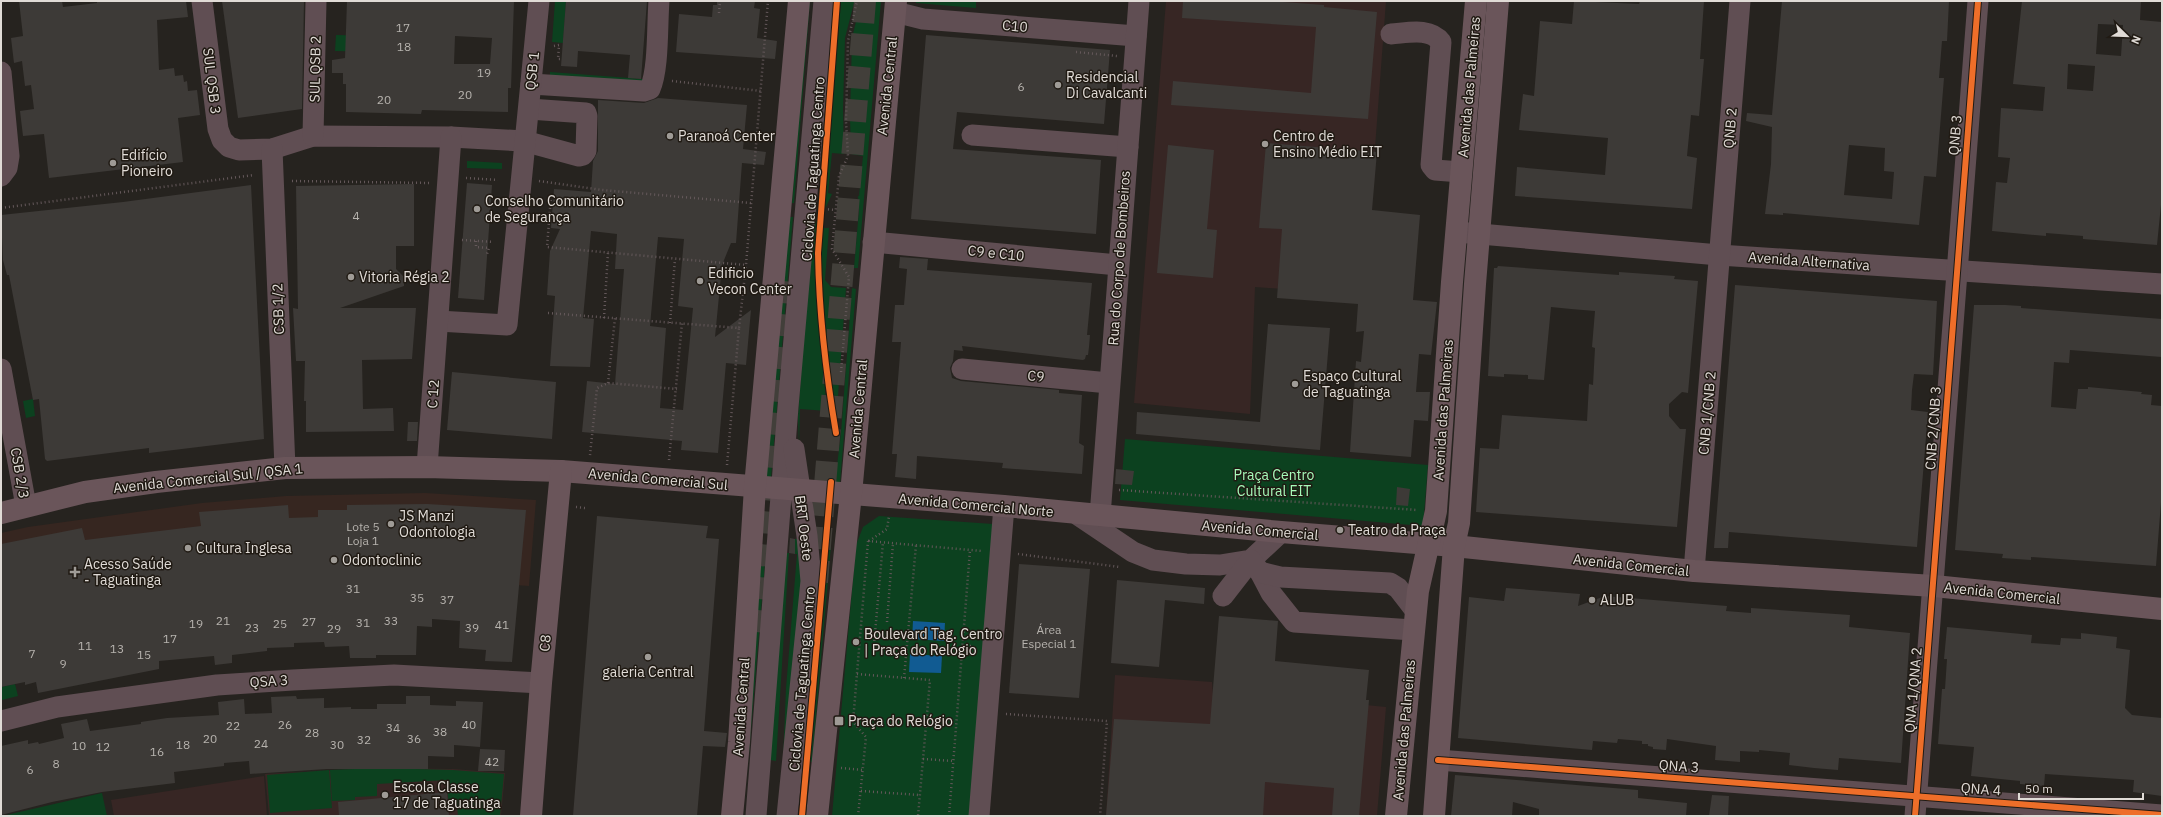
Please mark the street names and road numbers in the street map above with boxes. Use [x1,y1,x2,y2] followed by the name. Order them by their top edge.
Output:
[1454,15,1484,158] street label: Avenida das Palmeiras
[1002,16,1028,36] street label: C10
[305,35,325,103] street label: SUL QSB 2
[873,36,901,136] street label: Avenida Central
[199,47,225,115] street label: SUL QSB 3
[521,51,543,91] street label: QSB 1
[798,76,828,262] street label: Ciclovia de Taguatinga Centro
[1719,107,1741,149] street label: QNB 2
[1944,114,1966,156] street label: QNB 3
[1104,170,1134,346] street label: Rua do Corpo de Bombeiros
[967,241,1025,265] street label: C9 e C10
[1748,248,1871,274] street label: Avenida Alternativa
[268,283,288,335] street label: CSB 1/2
[1429,339,1457,481] street label: Avenida das Palmeiras
[845,359,871,459] street label: Avenida Central
[1027,366,1045,386] street label: C9
[1694,370,1720,456] street label: CNB 1/CNB 2
[423,379,443,409] street label: C 12
[1921,385,1945,471] street label: CNB 2/CNB 3
[7,446,33,500] street label: CSB 2/3
[112,459,304,497] street label: Avenida Comercial Sul / QSA 1
[587,464,729,494] street label: Avenida Comercial Sul
[898,489,1055,521] street label: Avenida Comercial Norte
[791,494,817,562] street label: BRT Oeste
[1201,516,1319,544] street label: Avenida Comercial
[1572,550,1690,580] street label: Avenida Comercial
[1943,578,2061,608] street label: Avenida Comercial
[785,586,819,772] street label: Ciclovia de Taguatinga Centro
[535,634,555,652] street label: C8
[1900,646,1926,734] street label: QNA 1/QNA 2
[729,657,753,757] street label: Avenida Central
[1389,658,1419,801] street label: Avenida das Palmeiras
[249,671,289,691] street label: QSA 3
[1658,756,1700,776] street label: QNA 3
[1960,779,2002,799] street label: QNA 4

